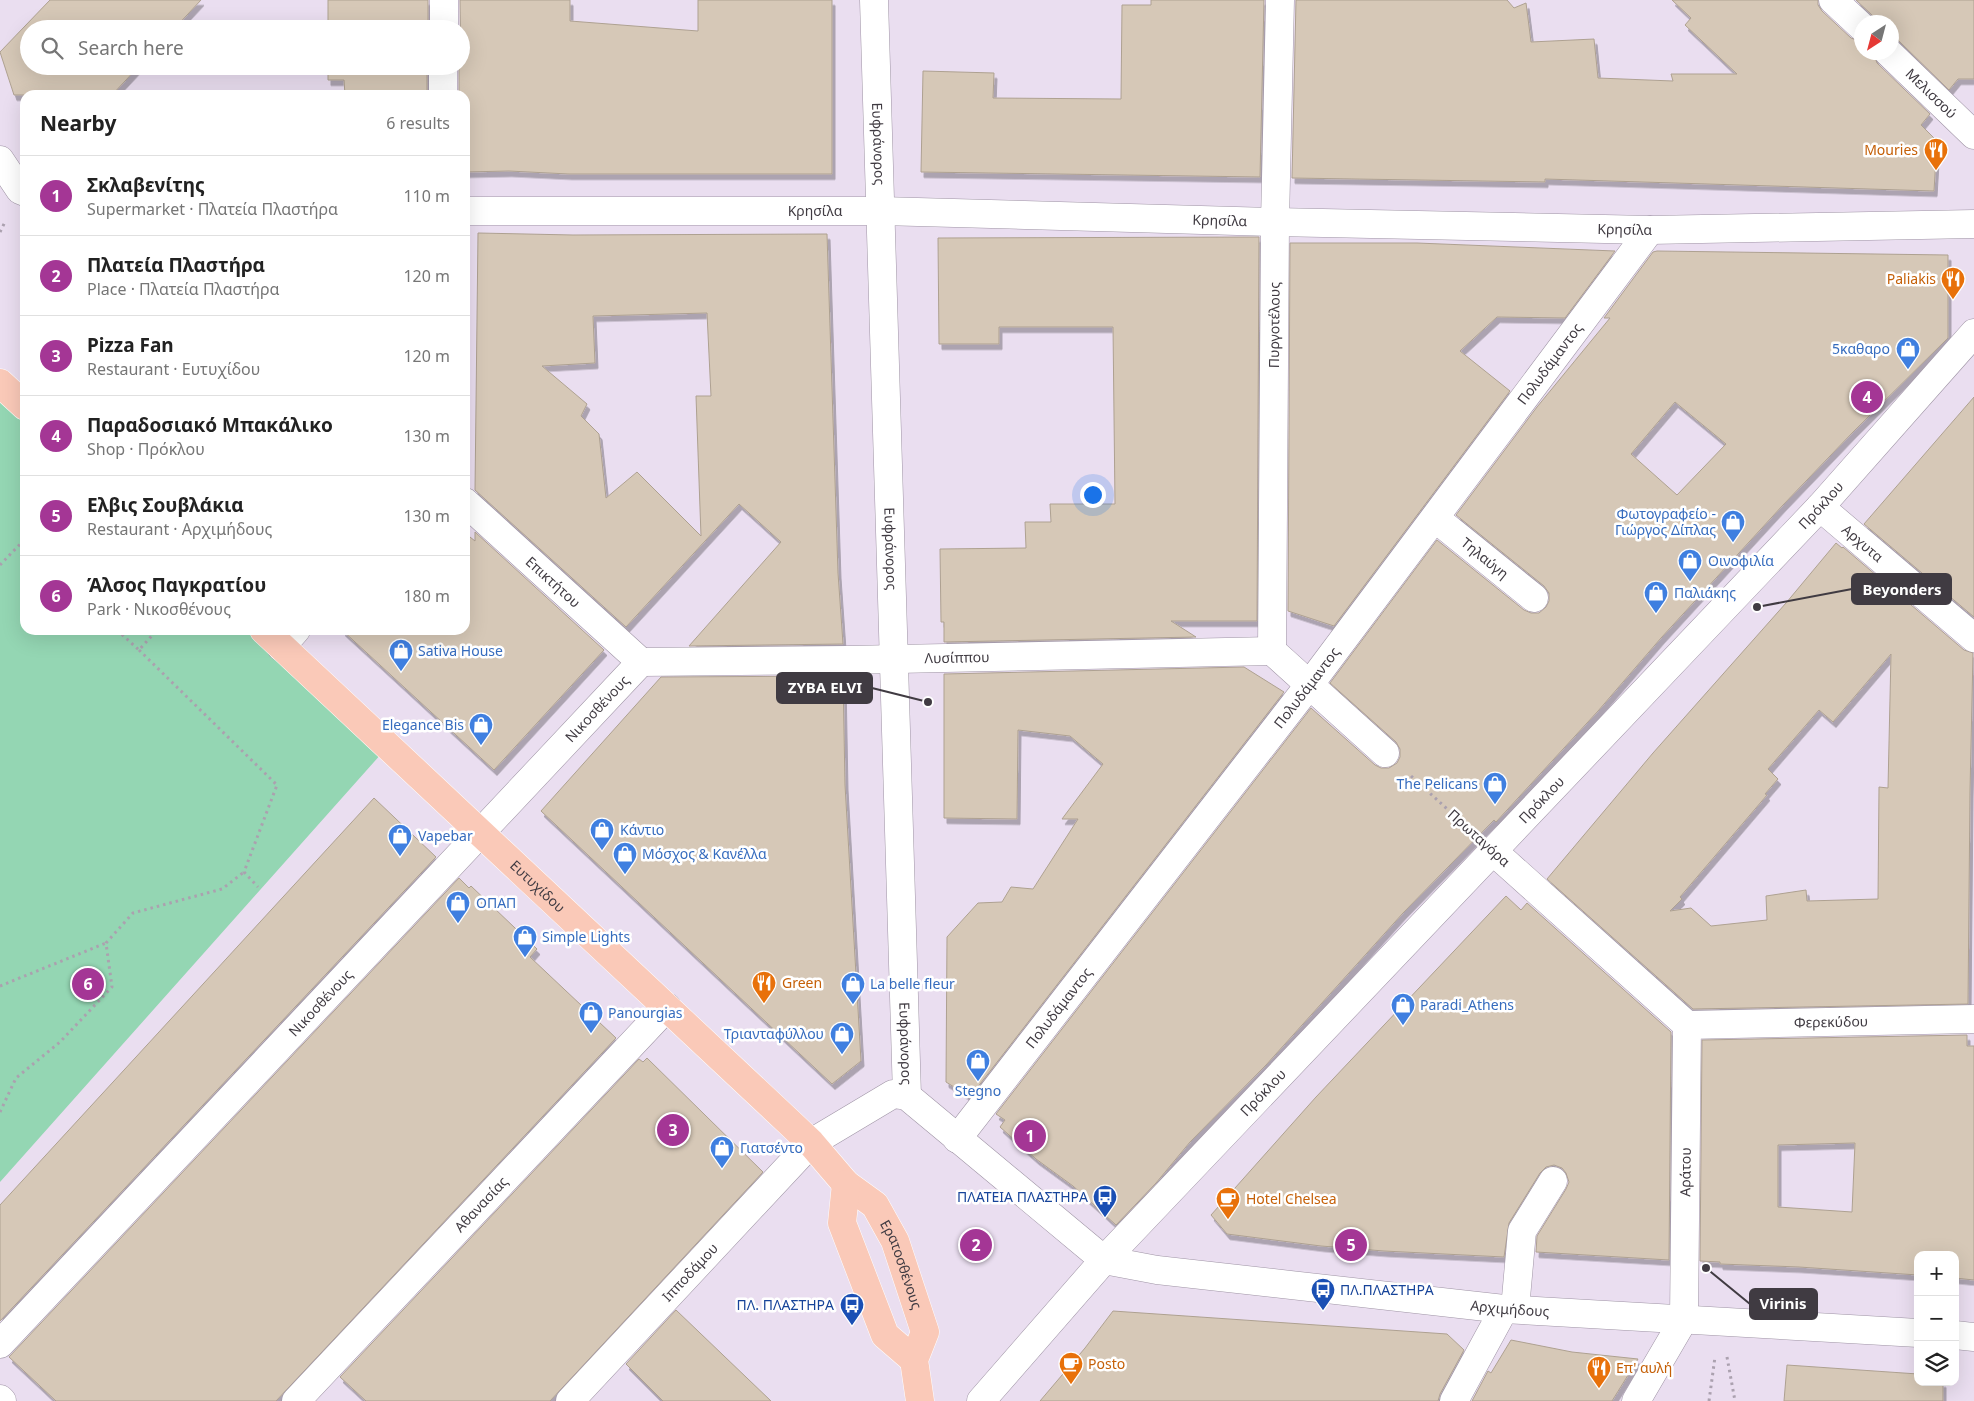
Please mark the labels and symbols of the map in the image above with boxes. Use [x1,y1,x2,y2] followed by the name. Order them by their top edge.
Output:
[1854,15,1899,60] north arrow
[1902,64,1961,123] street label: Μελισσού
[868,102,890,186] street label: Ευφράνορος
[1923,137,1949,171] restaurant icon: Mouries
[1864,140,1918,159] place label: Mouries
[788,201,843,220] street label: Κρησίλα
[1192,210,1248,230] street label: Κρησίλα
[1597,219,1653,239] street label: Κρησίλα
[1940,266,1966,300] restaurant icon: Paliakis
[1887,269,1936,288] place label: Paliakis
[1264,282,1284,368] street label: Πυργοτέλους
[1513,319,1586,408] street label: Πολυδάμαντος
[1895,336,1921,370] shop icon: 5καθαρο
[1832,339,1890,358] place label: 5καθαρο
[1851,378,1883,416] pin: 4
[1794,477,1847,533] street label: Πρόκλου
[1080,482,1106,508] your location
[1615,504,1716,539] place label: Φωτογραφείο - Γιώργος Δίπλας
[880,507,902,591] street label: Ευφράνορος
[1720,509,1746,543] shop icon: Φωτογραφείο - Γιώργος Δίπλας
[1838,520,1888,566] street label: Αρχυτα
[1457,533,1513,583] street label: Τηλαύγη
[1677,548,1703,582] shop icon: Οινοφιλία
[1708,551,1774,570] place label: Οινοφιλία
[522,552,585,612] street label: Επικτήτου
[1852,574,1951,604] callout: Beyonders
[1863,579,1942,599] text: Beyonders
[1643,580,1669,614] shop icon: Παλιάκης
[1674,583,1736,602] place label: Παλιάκης
[388,638,414,672] shop icon: Sativa House
[418,641,503,660] place label: Sativa House
[1269,643,1344,732] street label: Πολυδάμαντος
[924,647,990,667] street label: Λυσίππου
[561,670,633,746] street label: Νικοσθένους
[777,673,872,703] callout: ΖΥΒΑ ELVI
[788,677,862,697] text: ΖΥΒΑ ELVI
[468,712,494,746] shop icon: Elegance Bis
[382,715,464,734] place label: Elegance Bis
[1482,771,1508,805] shop icon: The Pelicans
[1514,772,1568,827] street label: Πρόκλου
[1397,774,1478,793] place label: The Pelicans
[1444,805,1515,871] street label: Πρωταγόρα
[589,817,615,851] shop icon: Κάντιο
[620,820,664,839] place label: Κάντιο
[387,823,413,857] shop icon: Vapebar
[418,826,473,845] place label: Vapebar
[612,841,638,875] shop icon: Μόσχος & Κανέλλα
[642,844,767,863] place label: Μόσχος & Κανέλλα
[506,856,570,917] street label: Ευτυχίδου
[445,890,471,924] shop icon: ΟΠΑΠ
[476,893,516,912] place label: ΟΠΑΠ
[512,924,538,958] shop icon: Simple Lights
[542,927,630,946] place label: Simple Lights
[1021,963,1096,1052] street label: Πολυδάμαντος
[72,965,104,1003] pin: 6
[284,965,356,1040] street label: Νικοσθένους
[751,970,777,1004] restaurant icon: Green
[840,971,866,1005] shop icon: La belle fleur
[782,973,822,992] place label: Green
[870,974,955,993] place label: La belle fleur
[1390,992,1416,1026] shop icon: Paradi_Athens
[1420,995,1514,1014] place label: Paradi_Athens
[578,1000,604,1034] shop icon: Panourgias
[895,1002,917,1085] street label: Ευφράνορος
[608,1003,683,1022] place label: Panourgias
[1794,1011,1868,1032] street label: Φερεκύδου
[829,1021,855,1055] shop icon: Τριανταφύλλου
[724,1024,824,1043] place label: Τριανταφύλλου
[965,1048,991,1082] shop icon: Stegno
[1236,1065,1290,1120] street label: Πρόκλου
[955,1081,1001,1100] place label: Stegno
[657,1111,689,1149] pin: 3
[1014,1117,1046,1155] pin: 1
[709,1135,735,1169] shop icon: Γιατσέντο
[740,1138,803,1157] place label: Γιατσέντο
[1675,1147,1695,1197] street label: Αράτου
[450,1172,512,1236] street label: Αθανασίας
[1092,1184,1118,1218] bus stop icon: ΠΛΑΤΕΙΑ ΠΛΑΣΤΗΡΑ
[1215,1186,1241,1220] cafe icon: Hotel Chelsea
[957,1187,1088,1206] place label: ΠΛΑΤΕΙΑ ΠΛΑΣΤΗΡΑ
[1246,1189,1337,1208] place label: Hotel Chelsea
[876,1216,927,1312] street label: Ερατοσθένους
[960,1226,992,1264] pin: 2
[1335,1226,1367,1264] pin: 5
[658,1239,722,1306] street label: Ιπποδάμου
[1310,1277,1336,1311] bus stop icon: ΠΛ.ΠΛΑΣΤΗΡΑ
[1340,1280,1434,1299] place label: ΠΛ.ΠΛΑΣΤΗΡΑ
[1750,1289,1817,1319] callout: Virinis
[839,1292,865,1326] bus stop icon: ΠΛ. ΠΛΑΣΤΗΡΑ
[1759,1293,1807,1313] text: Virinis
[737,1295,834,1314] place label: ΠΛ. ΠΛΑΣΤΗΡΑ
[1469,1295,1550,1321] street label: Αρχιμήδους
[1058,1351,1084,1385] cafe icon: Posto
[1088,1354,1125,1373] place label: Posto
[1586,1355,1612,1389] restaurant icon: Επ' αυλή
[1616,1358,1672,1377] place label: Επ' αυλή

